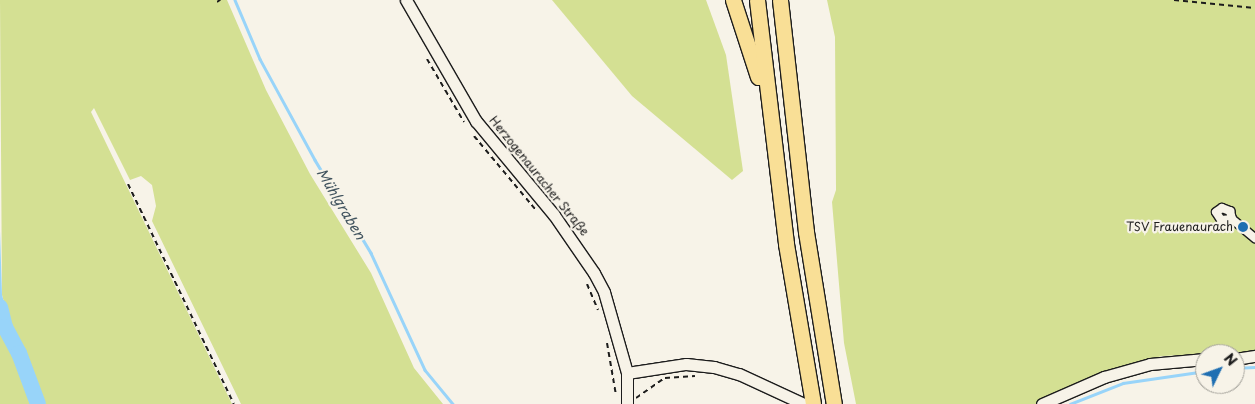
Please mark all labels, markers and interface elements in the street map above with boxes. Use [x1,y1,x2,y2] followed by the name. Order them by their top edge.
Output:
[486,113,592,239] street label: Herzogenauracher Straße
[313,165,369,243] water label: Mühlgraben
[1124,220,1233,234] place label: TSV Frauenaurach
[1237,221,1249,233] marker: TSV Frauenaurach
[1195,344,1245,394] north arrow
[1219,348,1242,370] text: N

